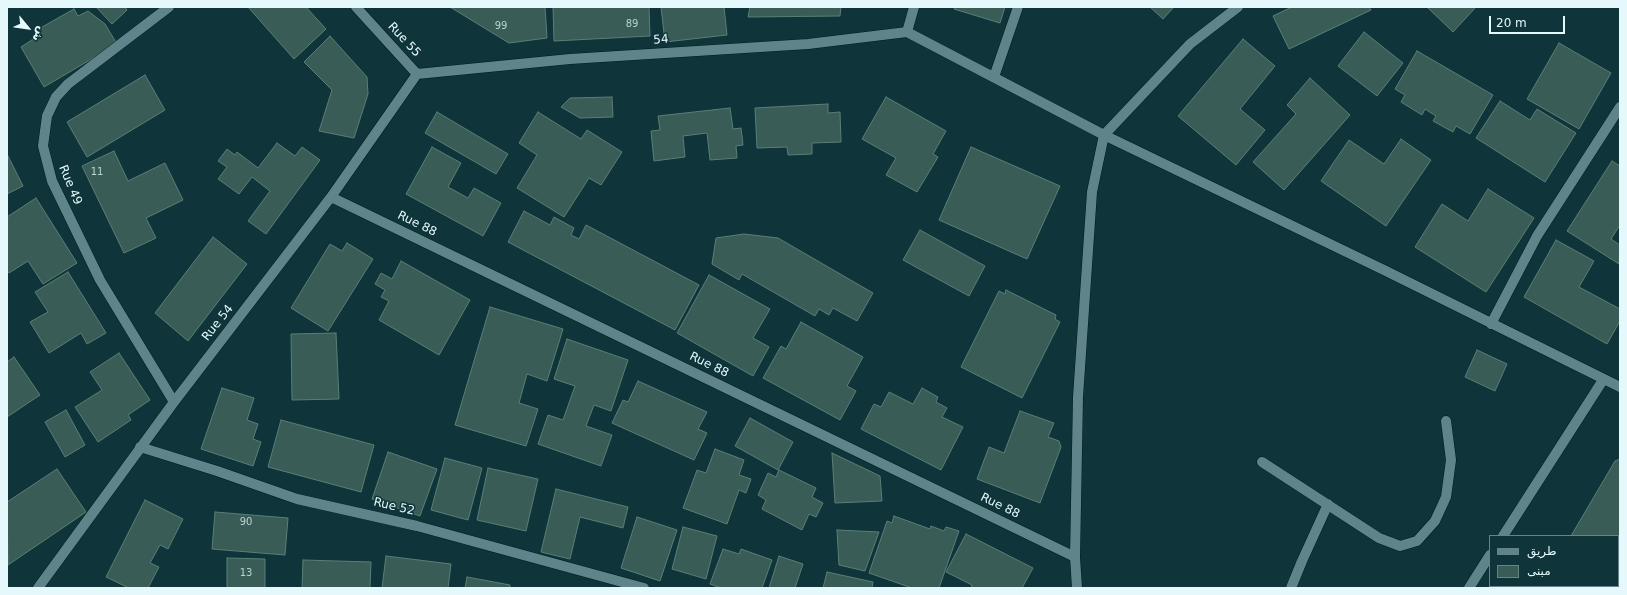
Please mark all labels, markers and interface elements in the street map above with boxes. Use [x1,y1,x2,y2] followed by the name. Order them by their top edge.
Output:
[8,8,48,48] north arrow
[1491,8,1567,34] scale bar
[1496,16,1527,30] text: 20 m
[626,18,638,30] house number: 89
[384,20,424,60] street label: Rue 55
[495,20,507,32] house number: 99
[30,24,48,44] text: ش
[653,32,669,48] street label: 54
[55,163,85,207] street label: Rue 49
[91,166,103,178] house number: 11
[395,208,439,240] street label: Rue 88
[199,302,237,344] street label: Rue 54
[687,349,731,381] street label: Rue 88
[978,490,1022,522] street label: Rue 88
[372,495,416,519] street label: Rue 52
[240,516,252,528] house number: 90
[1489,535,1619,587] legend
[1527,544,1557,558] text: طريق
[1527,564,1551,578] text: مبنى
[240,567,252,579] house number: 13

